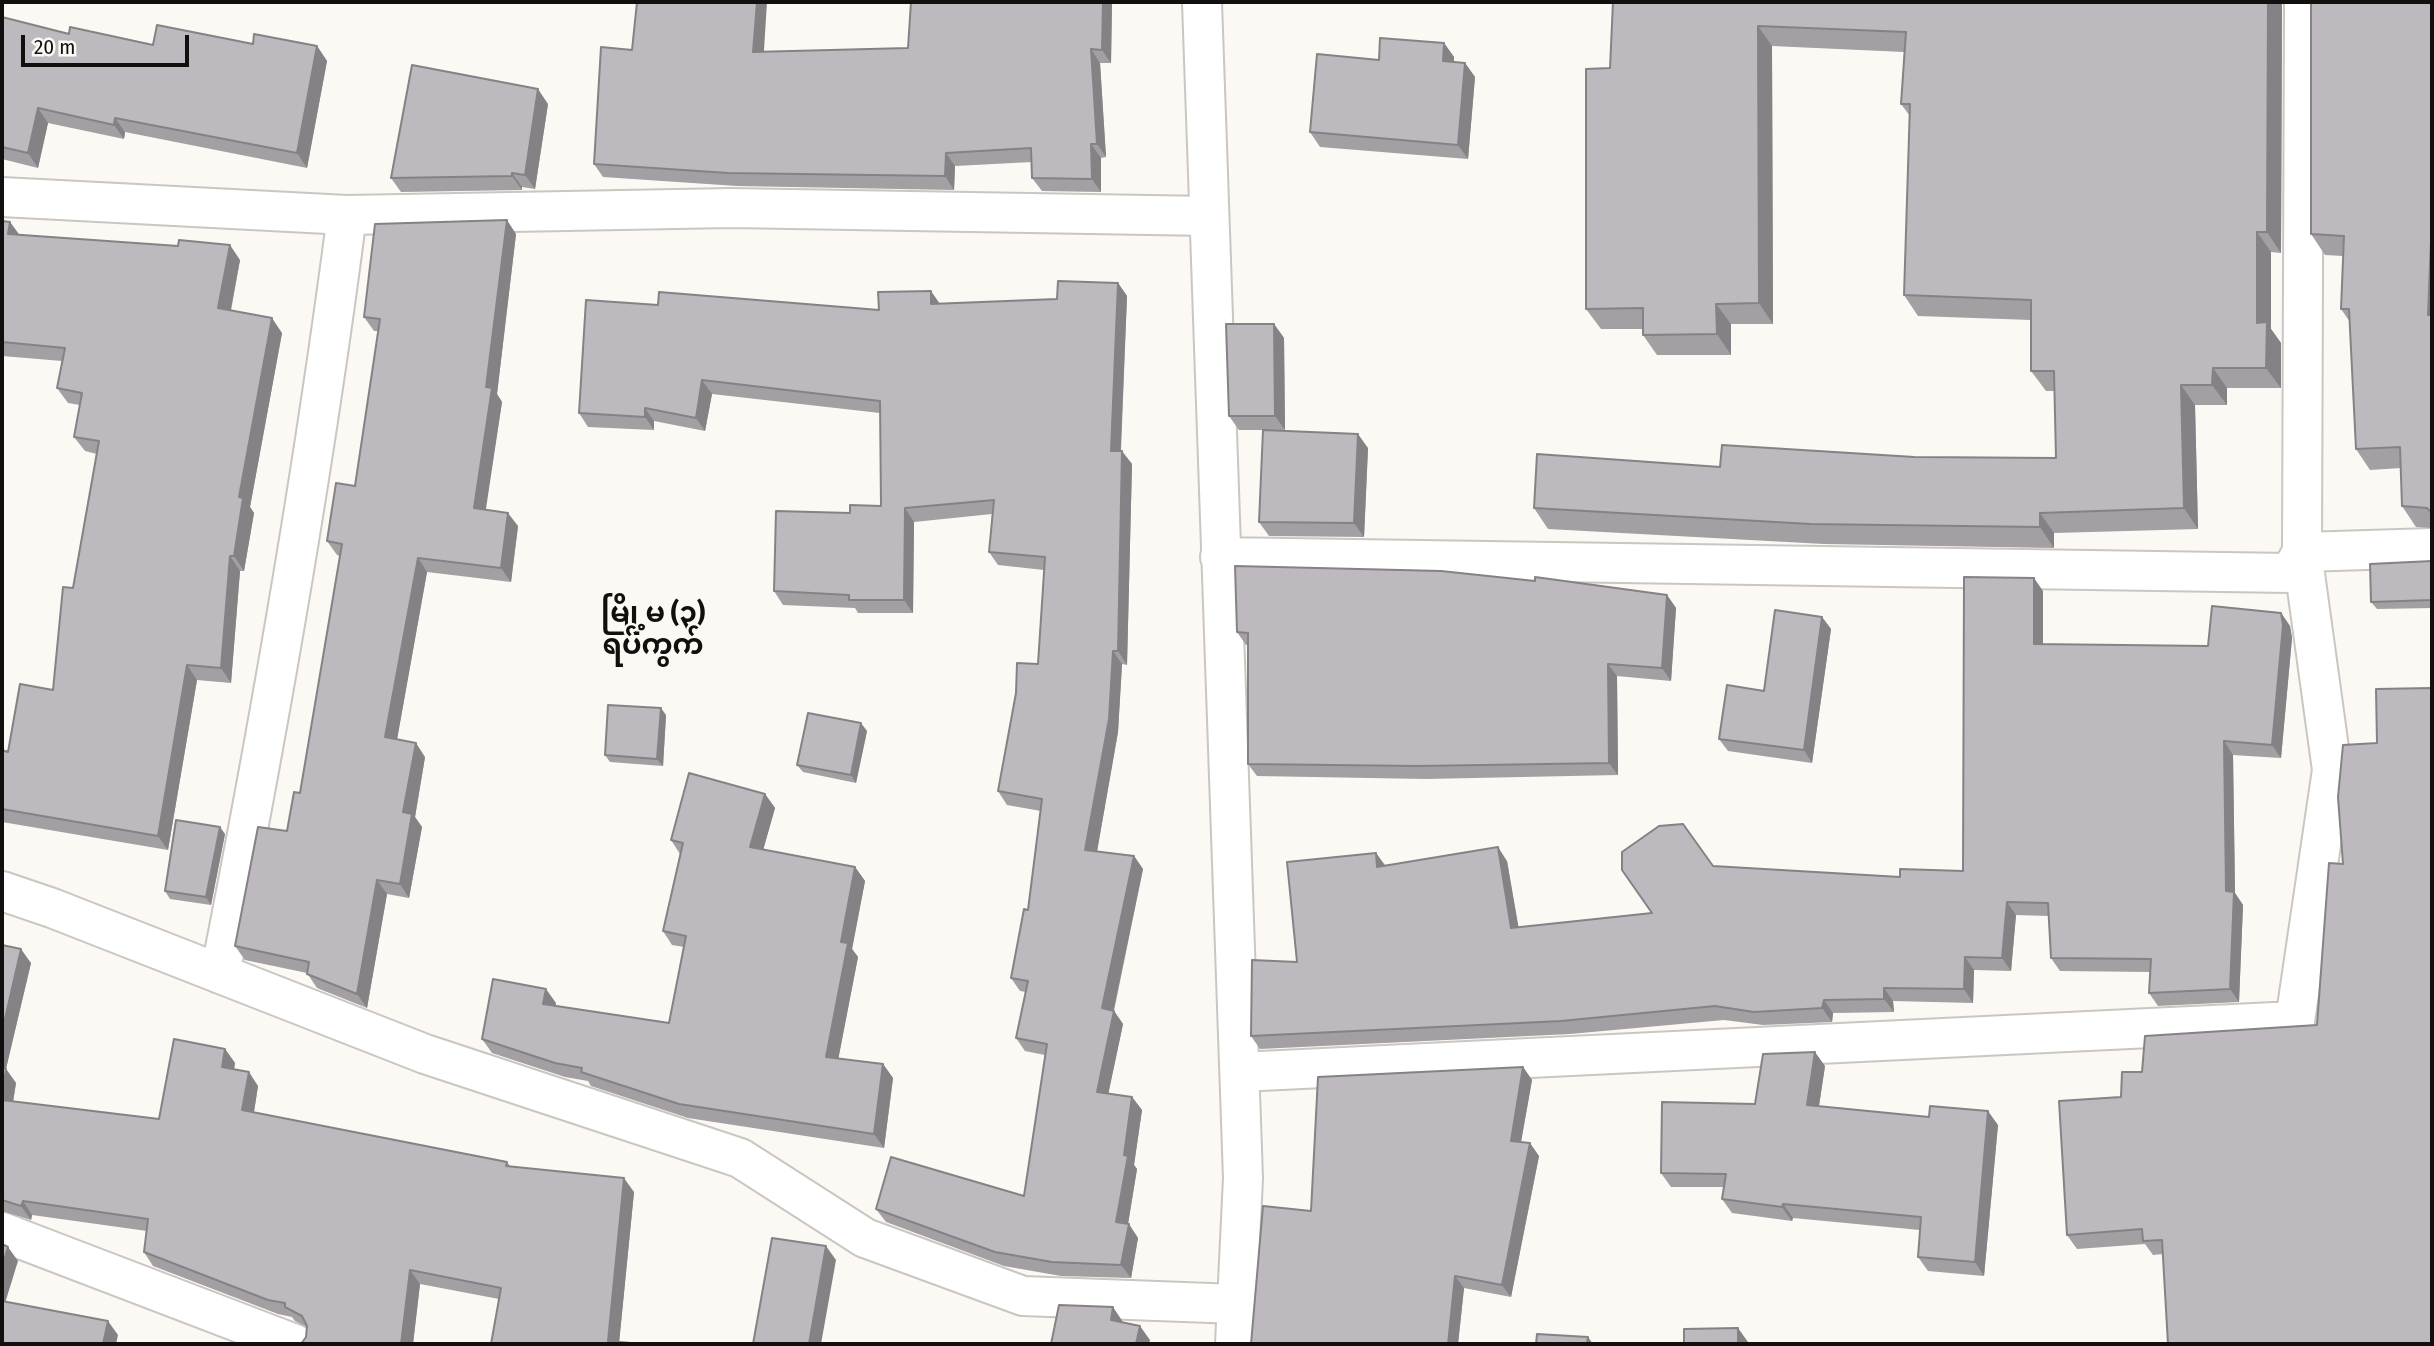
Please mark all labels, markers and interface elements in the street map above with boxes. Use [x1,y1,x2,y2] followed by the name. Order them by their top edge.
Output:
[24,21,192,65] scale bar
[34,34,75,60] text: 20 m
[601,597,705,663] district label: မြို့မ (၃) ရပ်ကွက်

